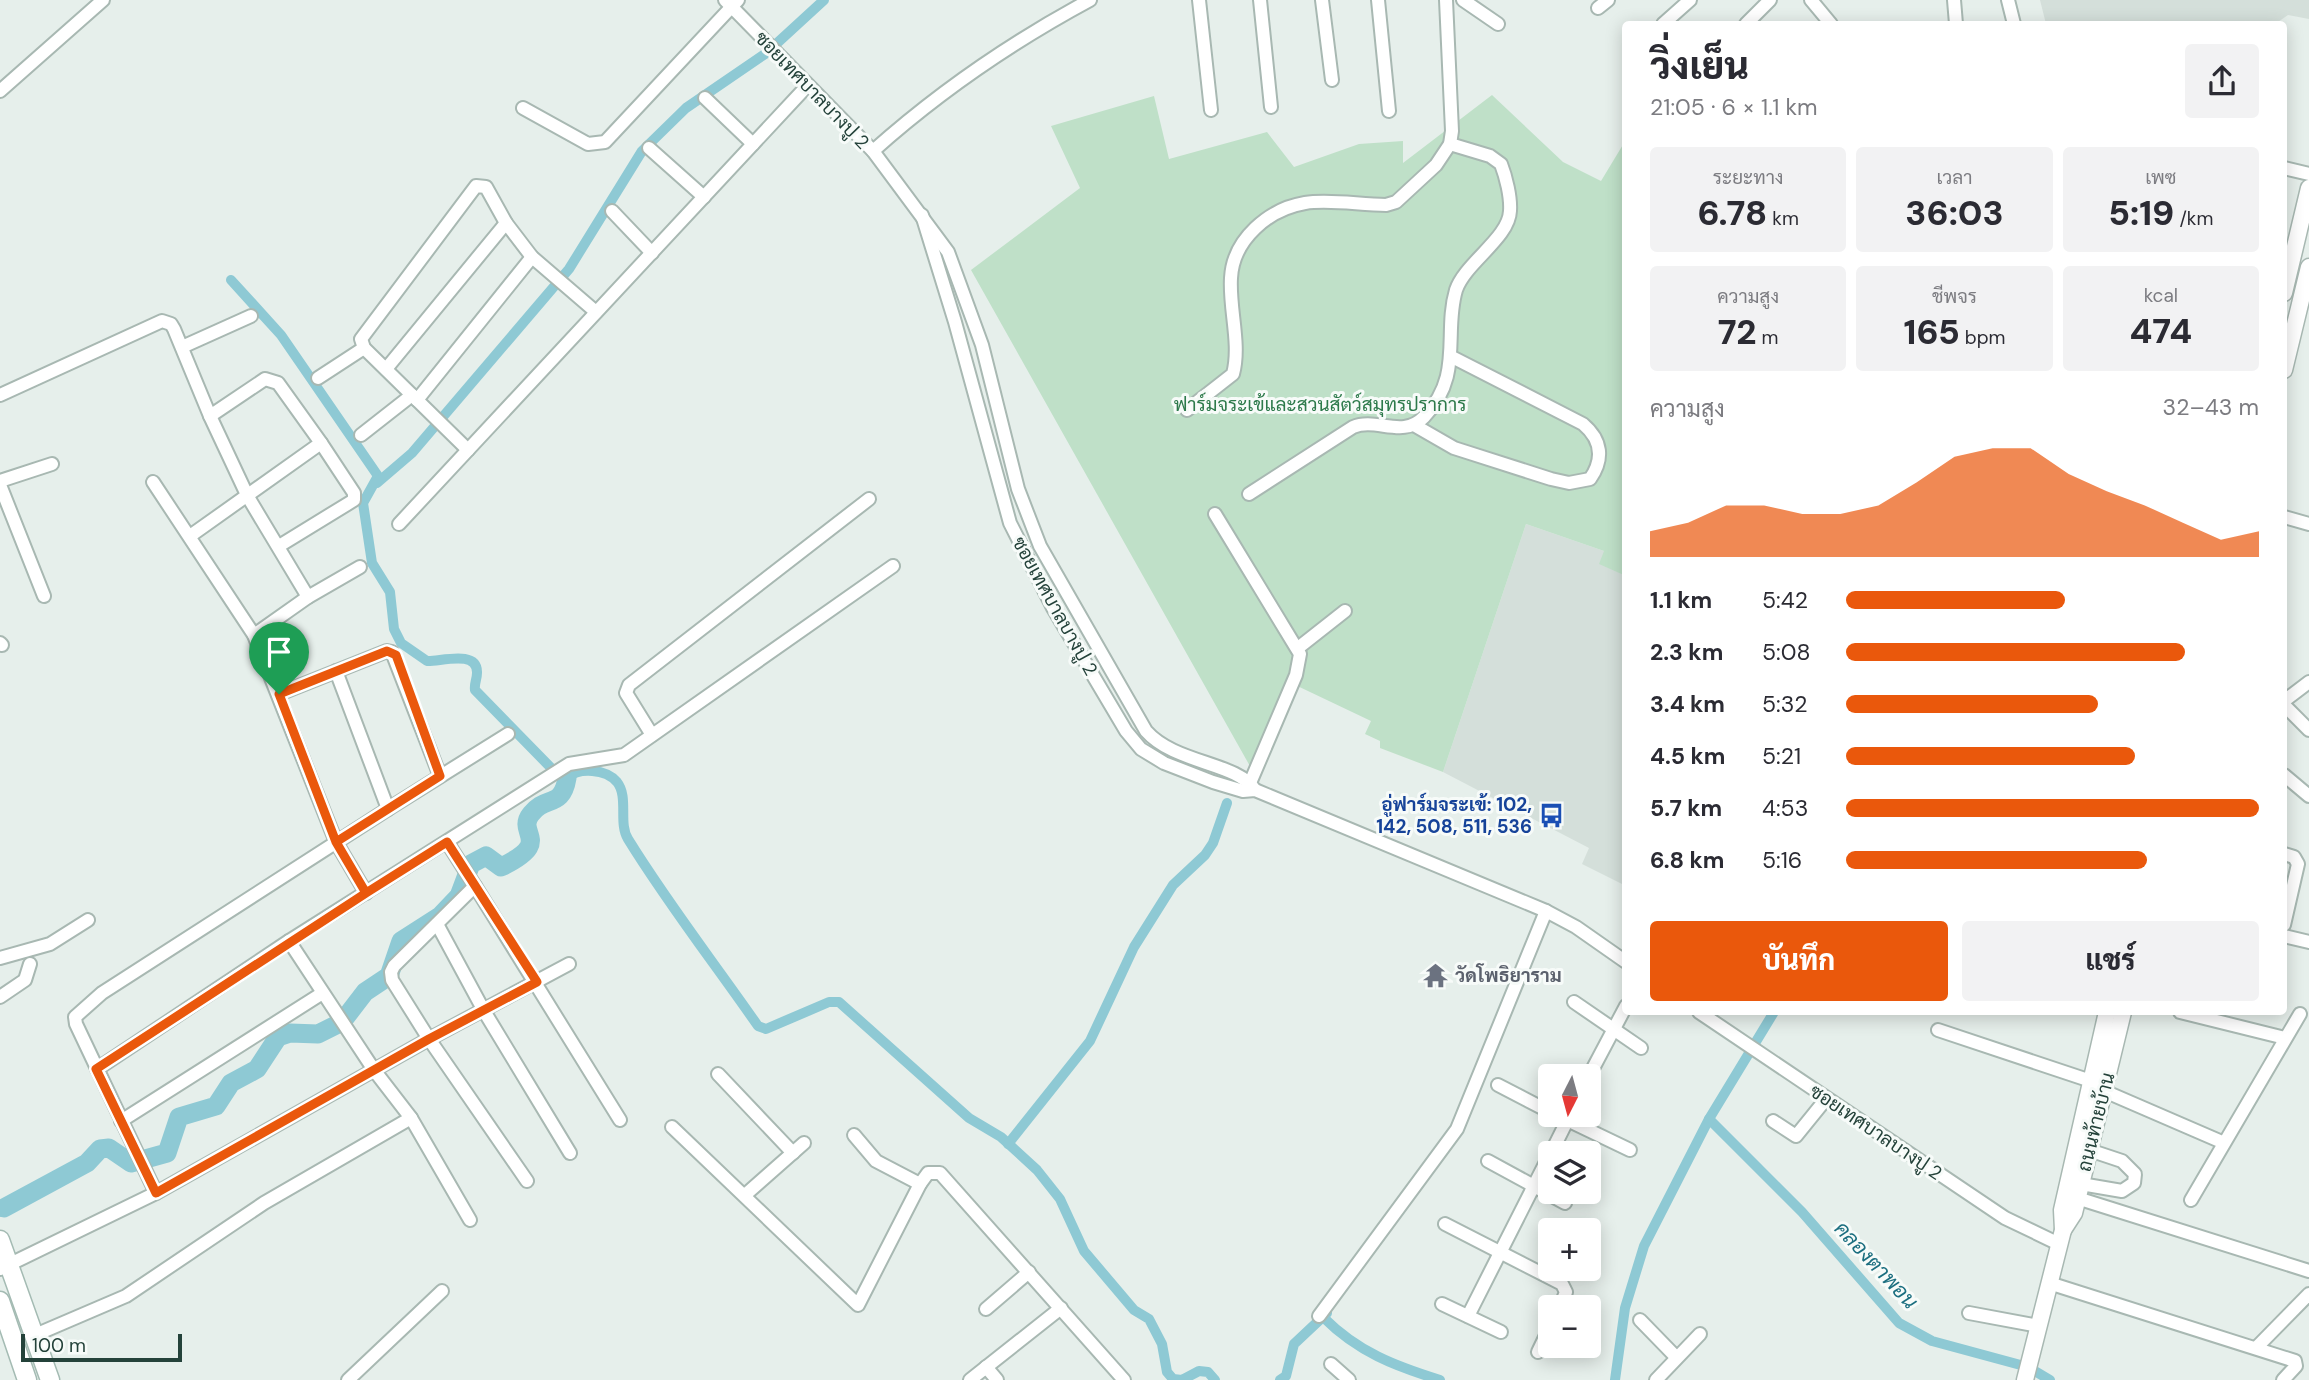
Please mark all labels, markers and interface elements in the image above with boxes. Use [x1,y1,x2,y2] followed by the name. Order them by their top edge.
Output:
[749,26,875,155] street label: ซอยเทศบาลบางปู 2
[1650,41,1749,91] text: วิ่งเย็น
[2185,44,2259,118] button: share
[1650,92,1818,122] text: 21:05 · 6 × 1.1 km
[1713,165,1784,190] text: ระยะทาง
[1937,165,1972,190] text: เวลา
[2145,165,2176,190] text: เพซ
[1697,190,1767,236] text: 6.78
[1905,190,2004,236] text: 36:03
[2108,190,2174,236] text: 5:19
[1767,206,1799,231] text: km
[2174,206,2213,231] text: /km
[2144,283,2178,308] text: kcal
[1717,284,1779,309] text: ความสูง
[1932,284,1977,309] text: ชีพจร
[2129,308,2192,354] text: 474
[1718,309,1757,355] text: 72
[1903,309,1960,355] text: 165
[1757,325,1779,350] text: m
[1960,325,2006,350] text: bpm
[1174,392,1466,417] park label: ฟาร์มจระเข้และสวนสัตว์สมุทรปราการ
[2163,392,2259,422] text: 32–43 m
[1650,394,1725,424] text: ความสูง
[1006,532,1103,680] street label: ซอยเทศบาลบางปู 2
[1650,585,1712,615] text: 1.1 km
[1762,585,1808,615] text: 5:42
[249,622,309,694] pin
[260,633,298,671] icon: arrive
[1650,637,1723,667] text: 2.3 km
[1762,637,1810,667] text: 5:08
[1650,689,1725,719] text: 3.4 km
[1762,689,1808,719] text: 5:32
[1650,741,1725,771] text: 4.5 km
[1762,741,1801,771] text: 5:21
[1376,792,1532,839] place label: อู่ฟาร์มจระเข้: 102, 142, 508, 511, 536
[1650,793,1722,823] text: 5.7 km
[1762,793,1808,823] text: 4:53
[1538,801,1566,829] bus stop icon: อู่ฟาร์มจระเข้: 102, 142, 508, 511, 536
[1650,845,1725,875] text: 6.8 km
[1762,845,1802,875] text: 5:16
[1650,921,1948,1001] button: บันทึก
[1962,921,2259,1001] button: แชร์
[1421,961,1449,989] temple icon: วัดโพธิยาราม
[1455,963,1562,988] place label: วัดโพธิยาราม
[1538,1064,1601,1127] north arrow
[1538,1064,1601,1358] map controls
[2072,1070,2120,1174] street label: ถนนท้ายบ้าน
[1804,1078,1947,1186] street label: ซอยเทศบาลบางปู 2
[1538,1141,1601,1204] button: layers
[1828,1215,1924,1315] water label: คลองตาพอน
[1538,1218,1601,1281] button: +
[1538,1295,1601,1358] button: −
[21,1331,182,1363] scale bar
[32,1333,86,1358] text: 100 m

